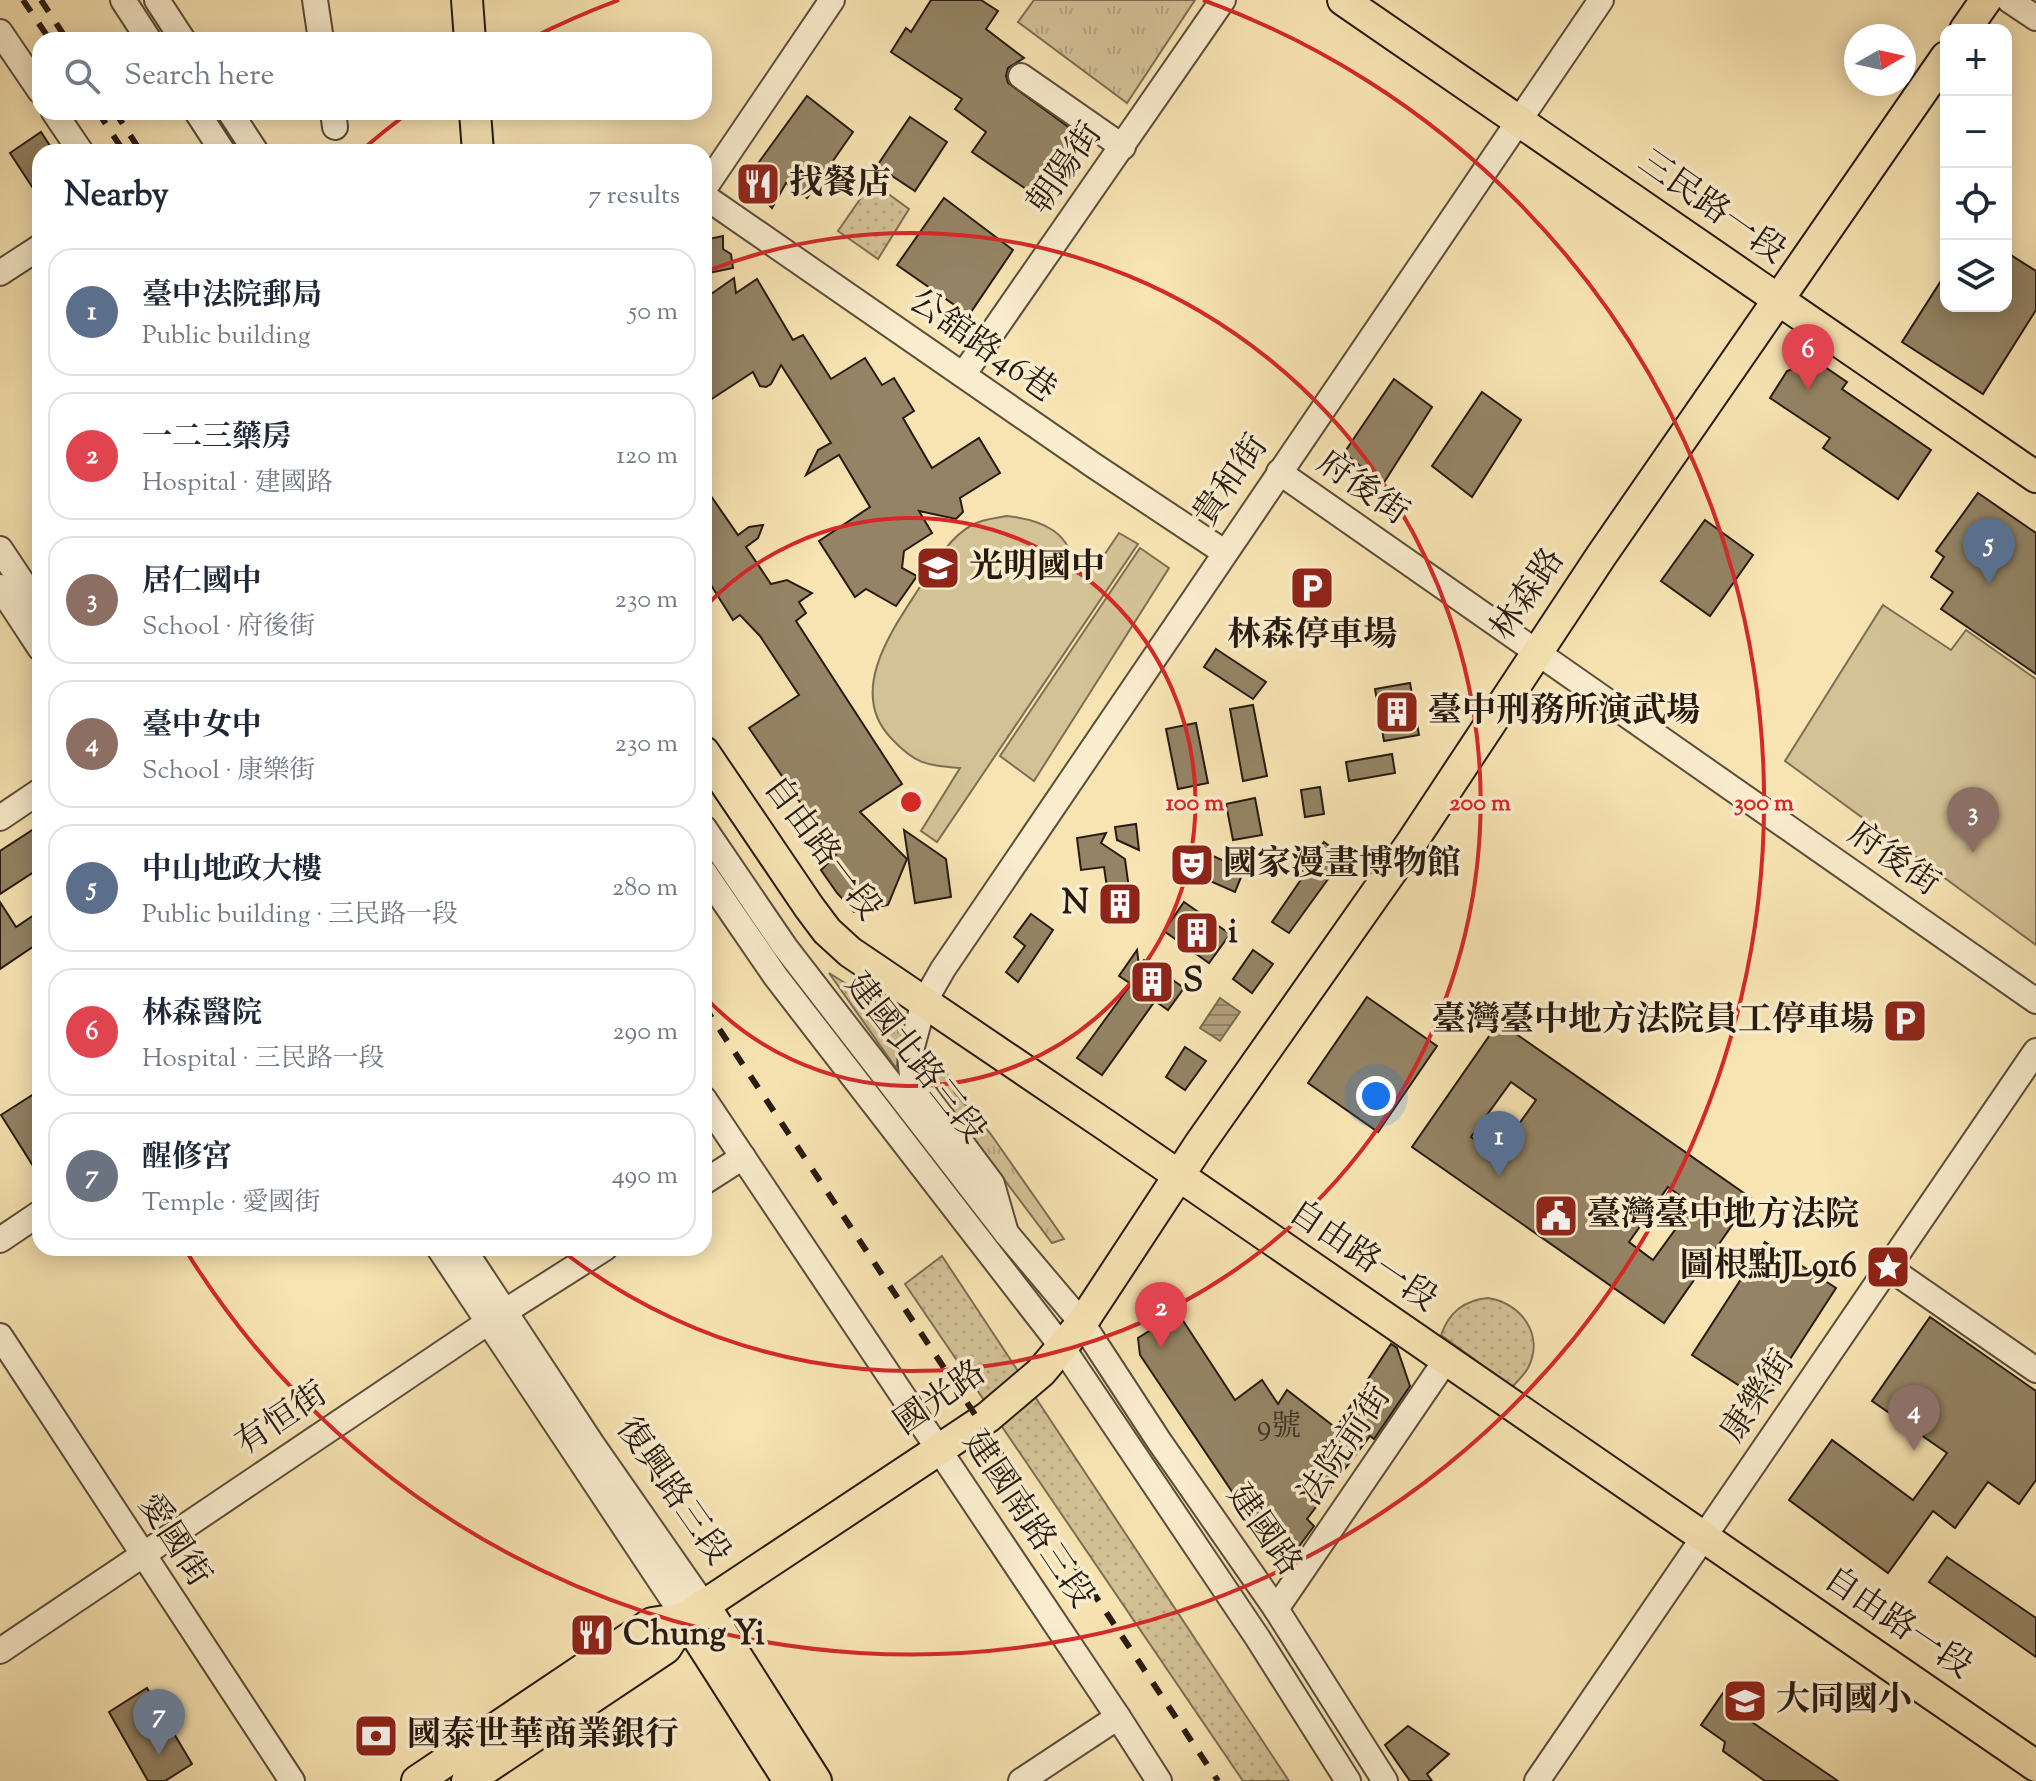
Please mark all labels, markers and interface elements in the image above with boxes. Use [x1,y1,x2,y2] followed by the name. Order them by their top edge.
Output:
[1844,24,1916,96] north arrow
[1940,24,2012,312] map controls
[1940,24,2012,96] button: +
[32,32,712,120] search box
[60,54,104,98] icon: search
[124,55,274,98] text: Search here
[1940,96,2012,168] button: −
[1017,113,1115,225] street label: 朝陽街
[1627,139,1795,277] street label: 三民路一段
[734,160,782,208] restaurant icon: 找餐店
[789,160,891,209] place label: 找餐店
[1940,168,2012,240] button: locate
[64,172,169,221] text: Nearby
[588,178,680,215] text: 7 results
[1940,240,2012,312] button: layers
[142,275,322,318] text: 臺中法院郵局
[898,278,1066,416] street label: 公舘路46巷
[88,294,96,331] text: 1
[628,294,678,331] text: 50 m
[142,318,310,355] text: Public building
[1782,324,1834,390] pin: 6
[142,417,292,460] text: 一二三藥房
[1183,425,1281,537] street label: 貴和街
[86,438,98,475] text: 2
[616,438,678,475] text: 120 m
[1306,440,1418,538] street label: 府後街
[142,465,332,502] text: Hospital · 建國路
[1963,518,2015,584] pin: 5
[1480,539,1578,651] street label: 林森路
[914,544,962,592] school or university icon: 光明國中
[969,544,1105,593] place label: 光明國中
[142,561,262,604] text: 居仁國中
[1288,564,1336,612] parking icon: 林森停車場
[87,582,97,619] text: 3
[615,582,678,619] text: 230 m
[142,609,315,646] text: School · 府後街
[1227,612,1397,661] place label: 林森停車場
[1373,688,1421,736] building icon: 臺中刑務所演武場
[1428,688,1700,737] place label: 臺中刑務所演武場
[142,705,262,748] text: 臺中女中
[85,726,99,763] text: 4
[615,726,678,763] text: 230 m
[142,753,315,790] text: School · 康樂街
[750,766,892,932] street label: 自由路一段
[1166,787,1224,821] text: 100 m
[1449,787,1511,821] text: 200 m
[1734,787,1794,821] text: 300 m
[1947,787,1999,853] pin: 3
[897,788,925,816] centre of rings
[1837,811,1949,909] street label: 府後街
[1168,841,1216,889] theatre icon: 國家漫畫博物館
[1223,841,1461,890] place label: 國家漫畫博物館
[142,849,322,892] text: 中山地政大樓
[88,870,96,907] text: 5
[612,870,678,907] text: 280 m
[1062,880,1089,929] place label: N
[1096,880,1144,928] building icon: N
[142,897,458,934] text: Public building · 三民路一段
[1173,909,1221,957] building icon: i
[1228,909,1238,958] place label: i
[1128,958,1176,1006] building icon: S
[1183,958,1203,1007] place label: S
[832,964,996,1154] street label: 建國北路三段
[142,993,262,1036] text: 林森醫院
[1432,997,1874,1046] place label: 臺灣臺中地方法院員工停車場
[1881,997,1929,1045] parking icon: 臺灣臺中地方法院員工停車場
[86,1014,98,1051] text: 6
[612,1014,678,1051] text: 290 m
[142,1041,384,1078] text: Hospital · 三民路一段
[1356,1076,1396,1116] your location
[1473,1111,1525,1177] pin: 1
[142,1137,232,1180] text: 醒修宮
[85,1158,99,1195] text: 7
[612,1158,678,1195] text: 490 m
[142,1185,320,1222] text: Temple · 愛國街
[1278,1189,1446,1325] street label: 自由路一段
[1532,1192,1580,1240] public building icon: 臺灣臺中地方法院
[1587,1192,1859,1241] place label: 臺灣臺中地方法院
[1680,1243,1857,1292] place label: 圖根點JL916
[1864,1243,1912,1291] place icon: 圖根點JL916
[1135,1282,1187,1348] pin: 2
[1710,1341,1808,1453] street label: 康樂街
[885,1350,997,1448] street label: 國光路
[226,1371,338,1469] street label: 有恒街
[1288,1376,1404,1516] street label: 法院前街
[1888,1385,1940,1451] pin: 4
[1257,1406,1301,1449] house number: 9號
[603,1408,741,1576] street label: 復興路三段
[950,1422,1104,1618] street label: 建國南路三段
[1214,1475,1312,1587] street label: 建國路
[125,1485,221,1597] street label: 愛國街
[1813,1556,1981,1692] street label: 自由路一段
[568,1611,616,1659] restaurant icon: Chung Yi
[623,1611,765,1660] place label: Chung Yi
[1721,1677,1769,1725] school or university icon: 大同國小
[1776,1677,1912,1726] place label: 大同國小
[133,1689,185,1755] pin: 7
[352,1712,400,1760] bank icon: 國泰世華商業銀行
[407,1712,679,1761] place label: 國泰世華商業銀行

